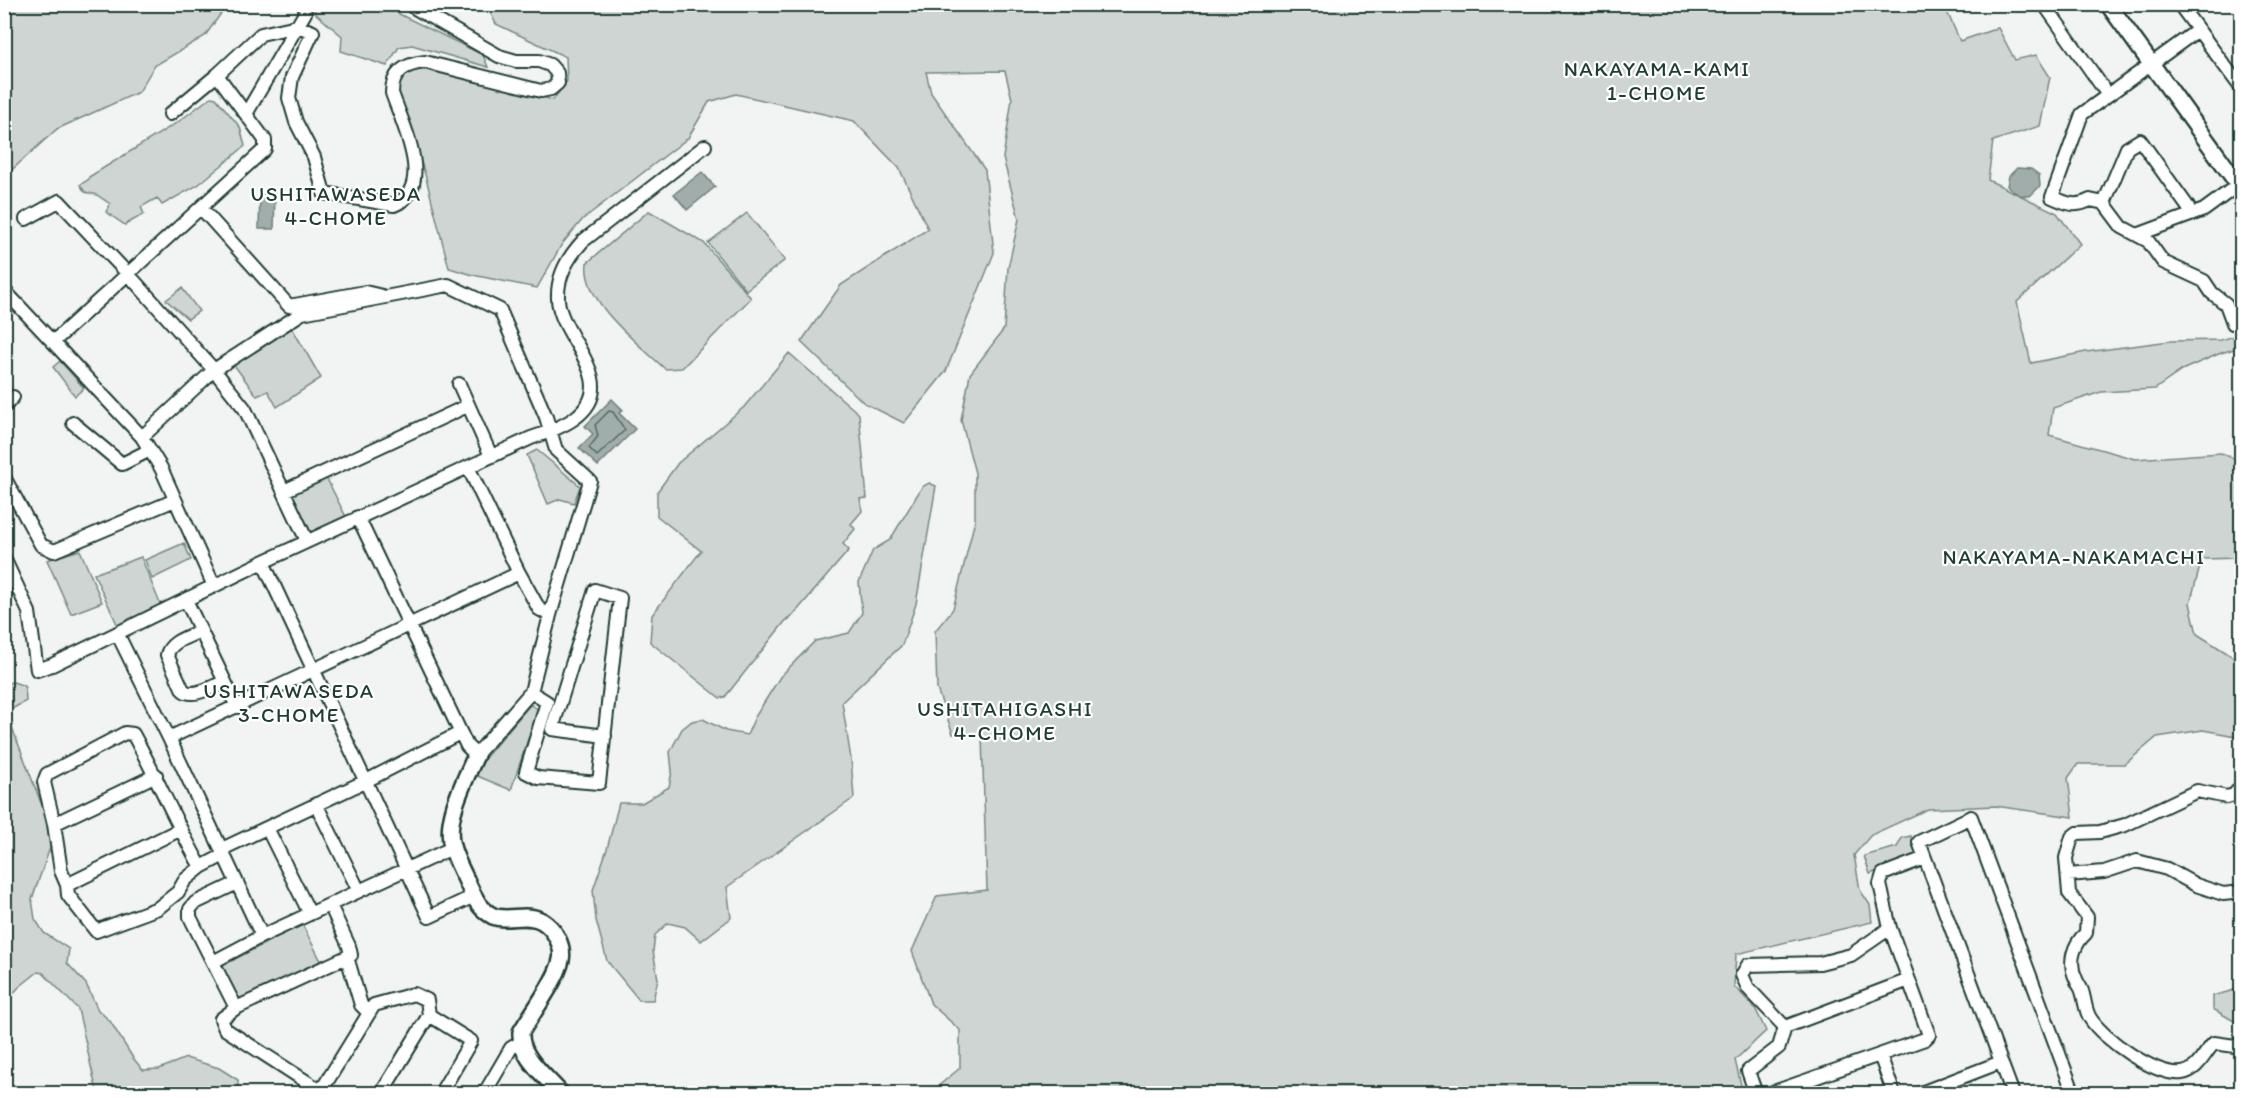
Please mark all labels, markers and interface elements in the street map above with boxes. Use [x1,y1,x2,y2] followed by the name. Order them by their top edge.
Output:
[1564,56,1750,105] district label: NAKAYAMA-KAMI 1-CHOME
[250,181,422,230] district label: USHITAWASEDA 4-CHOME
[1942,544,2206,569] district label: NAKAYAMA-NAKAMACHI
[203,678,375,727] district label: USHITAWASEDA 3-CHOME
[917,696,1093,745] district label: USHITAHIGASHI 4-CHOME

